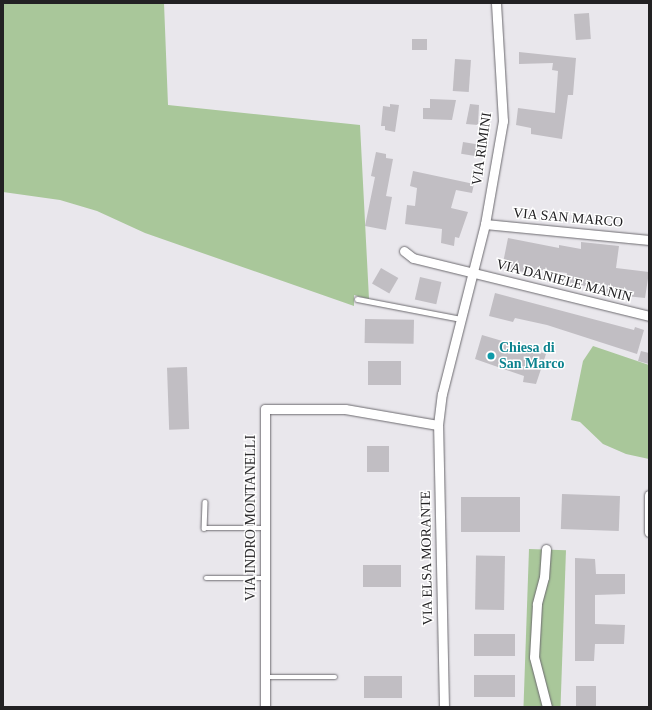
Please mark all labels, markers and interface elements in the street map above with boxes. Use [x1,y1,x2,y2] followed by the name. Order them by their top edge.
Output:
[469,111,495,187] street label: VIA RIMINI
[512,205,624,231] street label: VIA SAN MARCO
[494,256,634,306] street label: VIA DANIELE MANIN
[499,340,564,372] place label: Chiesa di San Marco
[486,351,496,361] marker: Chiesa di San Marco
[243,435,259,601] street label: VIA INDRO MONTANELLI
[417,490,437,626] street label: VIA ELSA MORANTE

